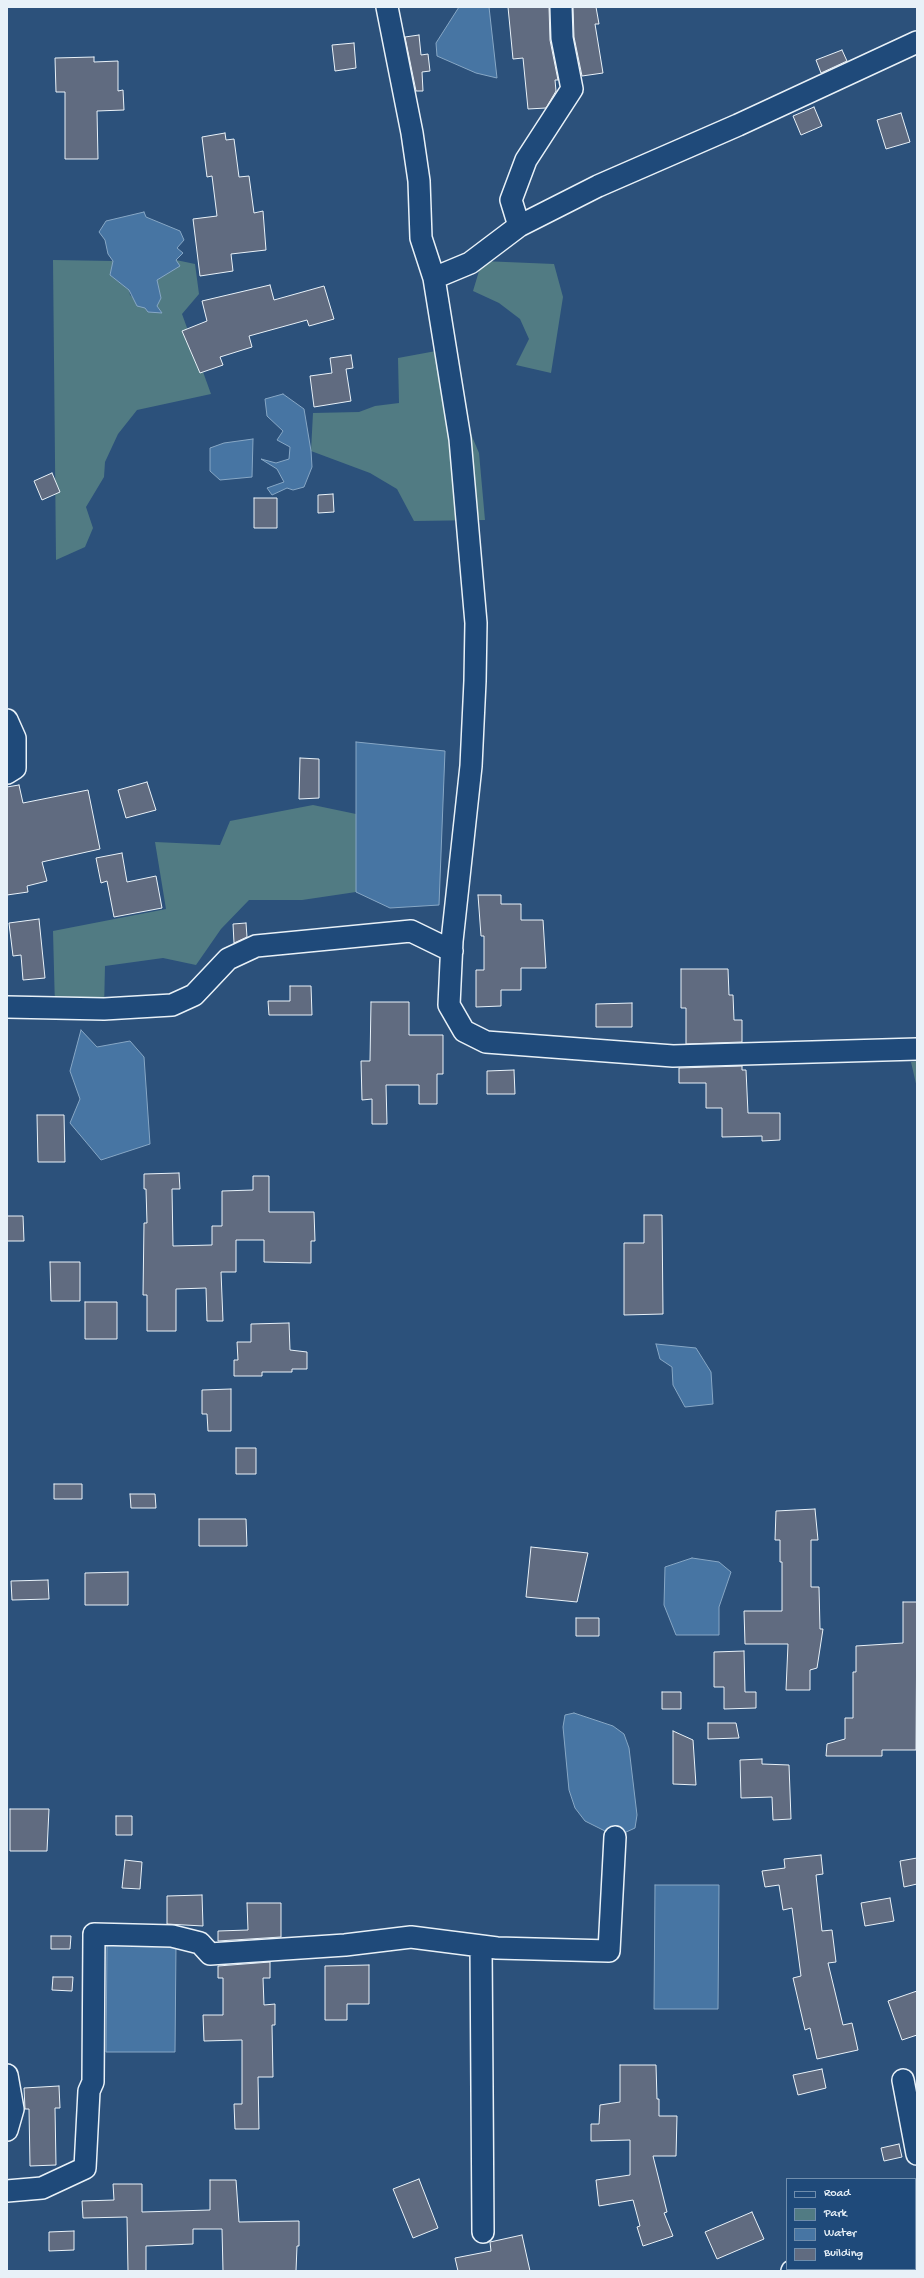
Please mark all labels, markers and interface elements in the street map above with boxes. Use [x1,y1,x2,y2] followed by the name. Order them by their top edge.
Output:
[786,2178,916,2270] legend
[824,2187,850,2201] text: Road
[824,2207,847,2221] text: Park
[824,2227,856,2241] text: Water
[824,2247,863,2261] text: Building

